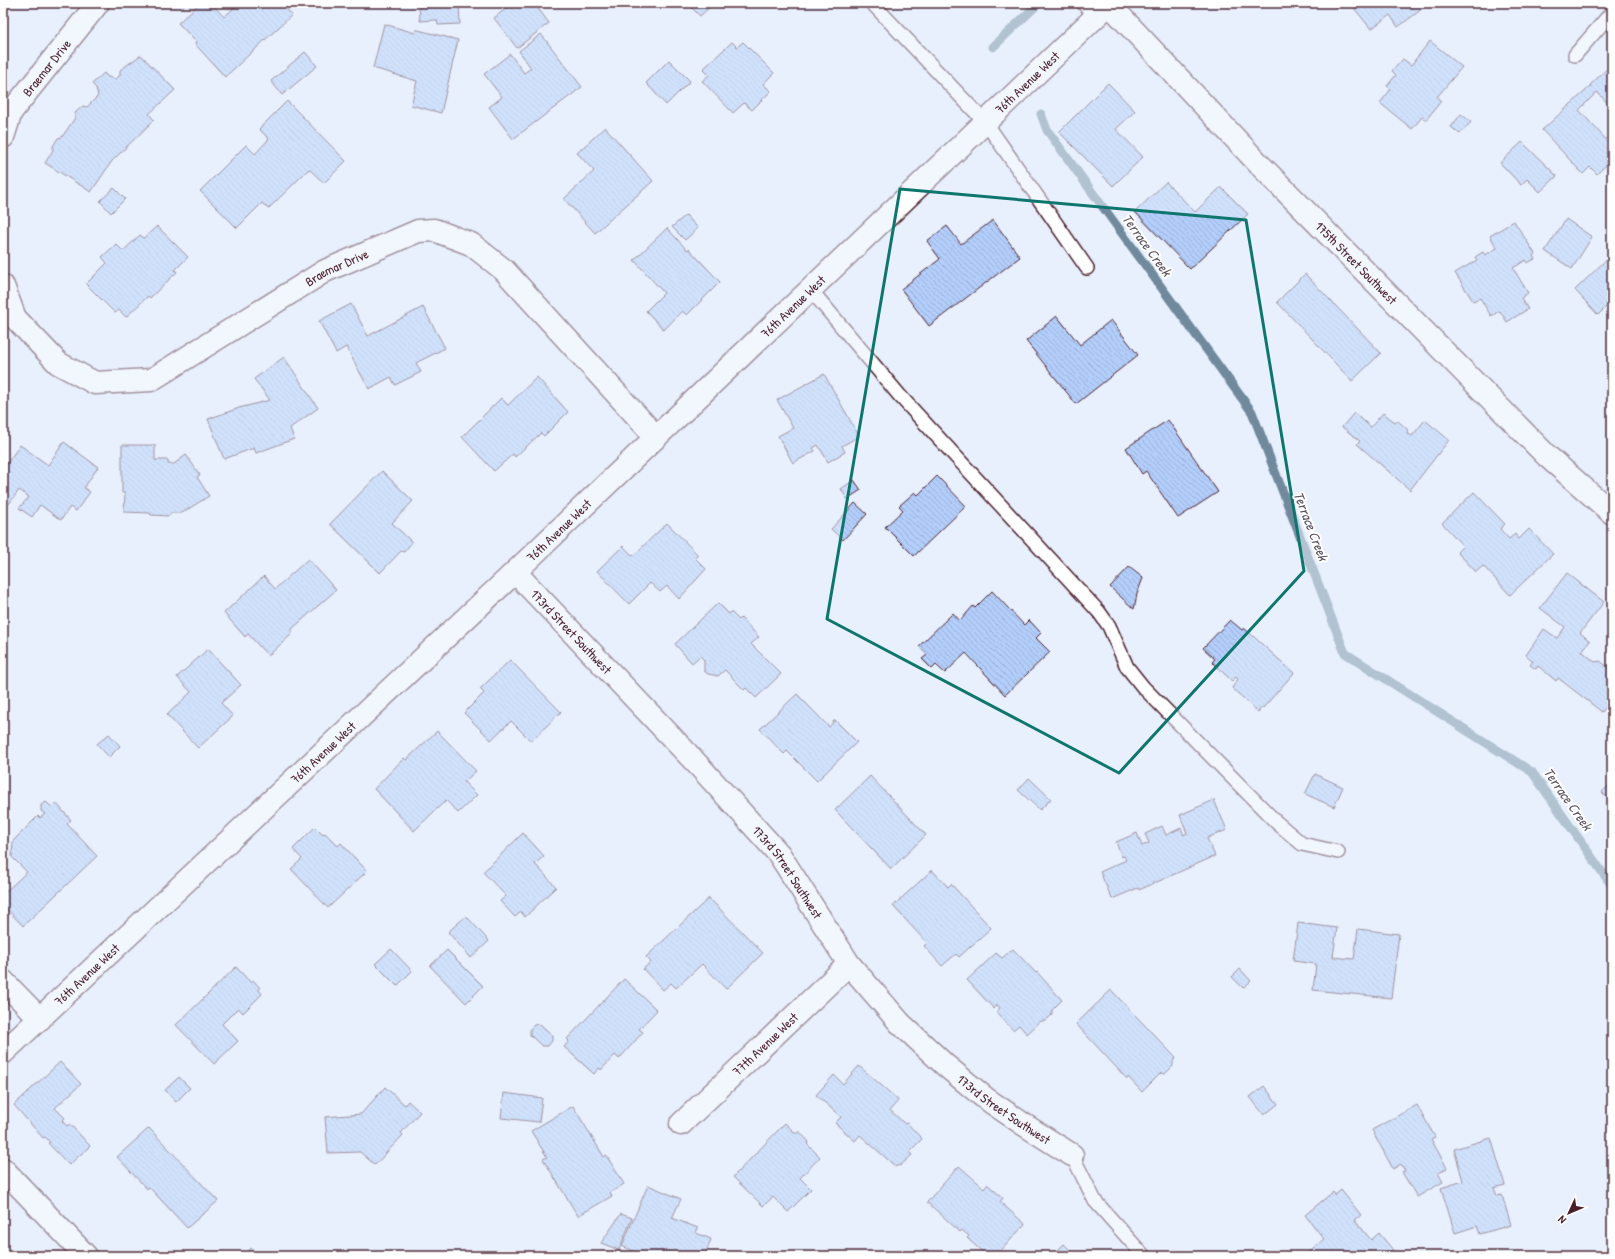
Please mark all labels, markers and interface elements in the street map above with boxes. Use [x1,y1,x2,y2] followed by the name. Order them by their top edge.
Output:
[18,35,75,100] street label: Braemar Drive
[991,47,1064,118] street label: 76th Avenue West
[1118,210,1177,281] water label: Terrace Creek
[1311,217,1402,309] street label: 175th Street Southwest
[302,244,371,290] street label: Braemar Drive
[757,271,830,342] street label: 76th Avenue West
[1290,489,1334,564] water label: Terrace Creek
[522,495,595,565] street label: 76th Avenue West
[527,585,616,678] street label: 173rd Street Southwest
[286,717,360,787] street label: 76th Avenue West
[1540,764,1598,835] water label: Terrace Creek
[748,822,827,922] street label: 173rd Street Southwest
[50,939,124,1009] street label: 76th Avenue West
[728,1008,802,1080] street label: 77th Avenue West
[954,1070,1055,1149] street label: 173rd Street Southwest
[1549,1193,1589,1233] north arrow
[1555,1213,1569,1227] text: N

